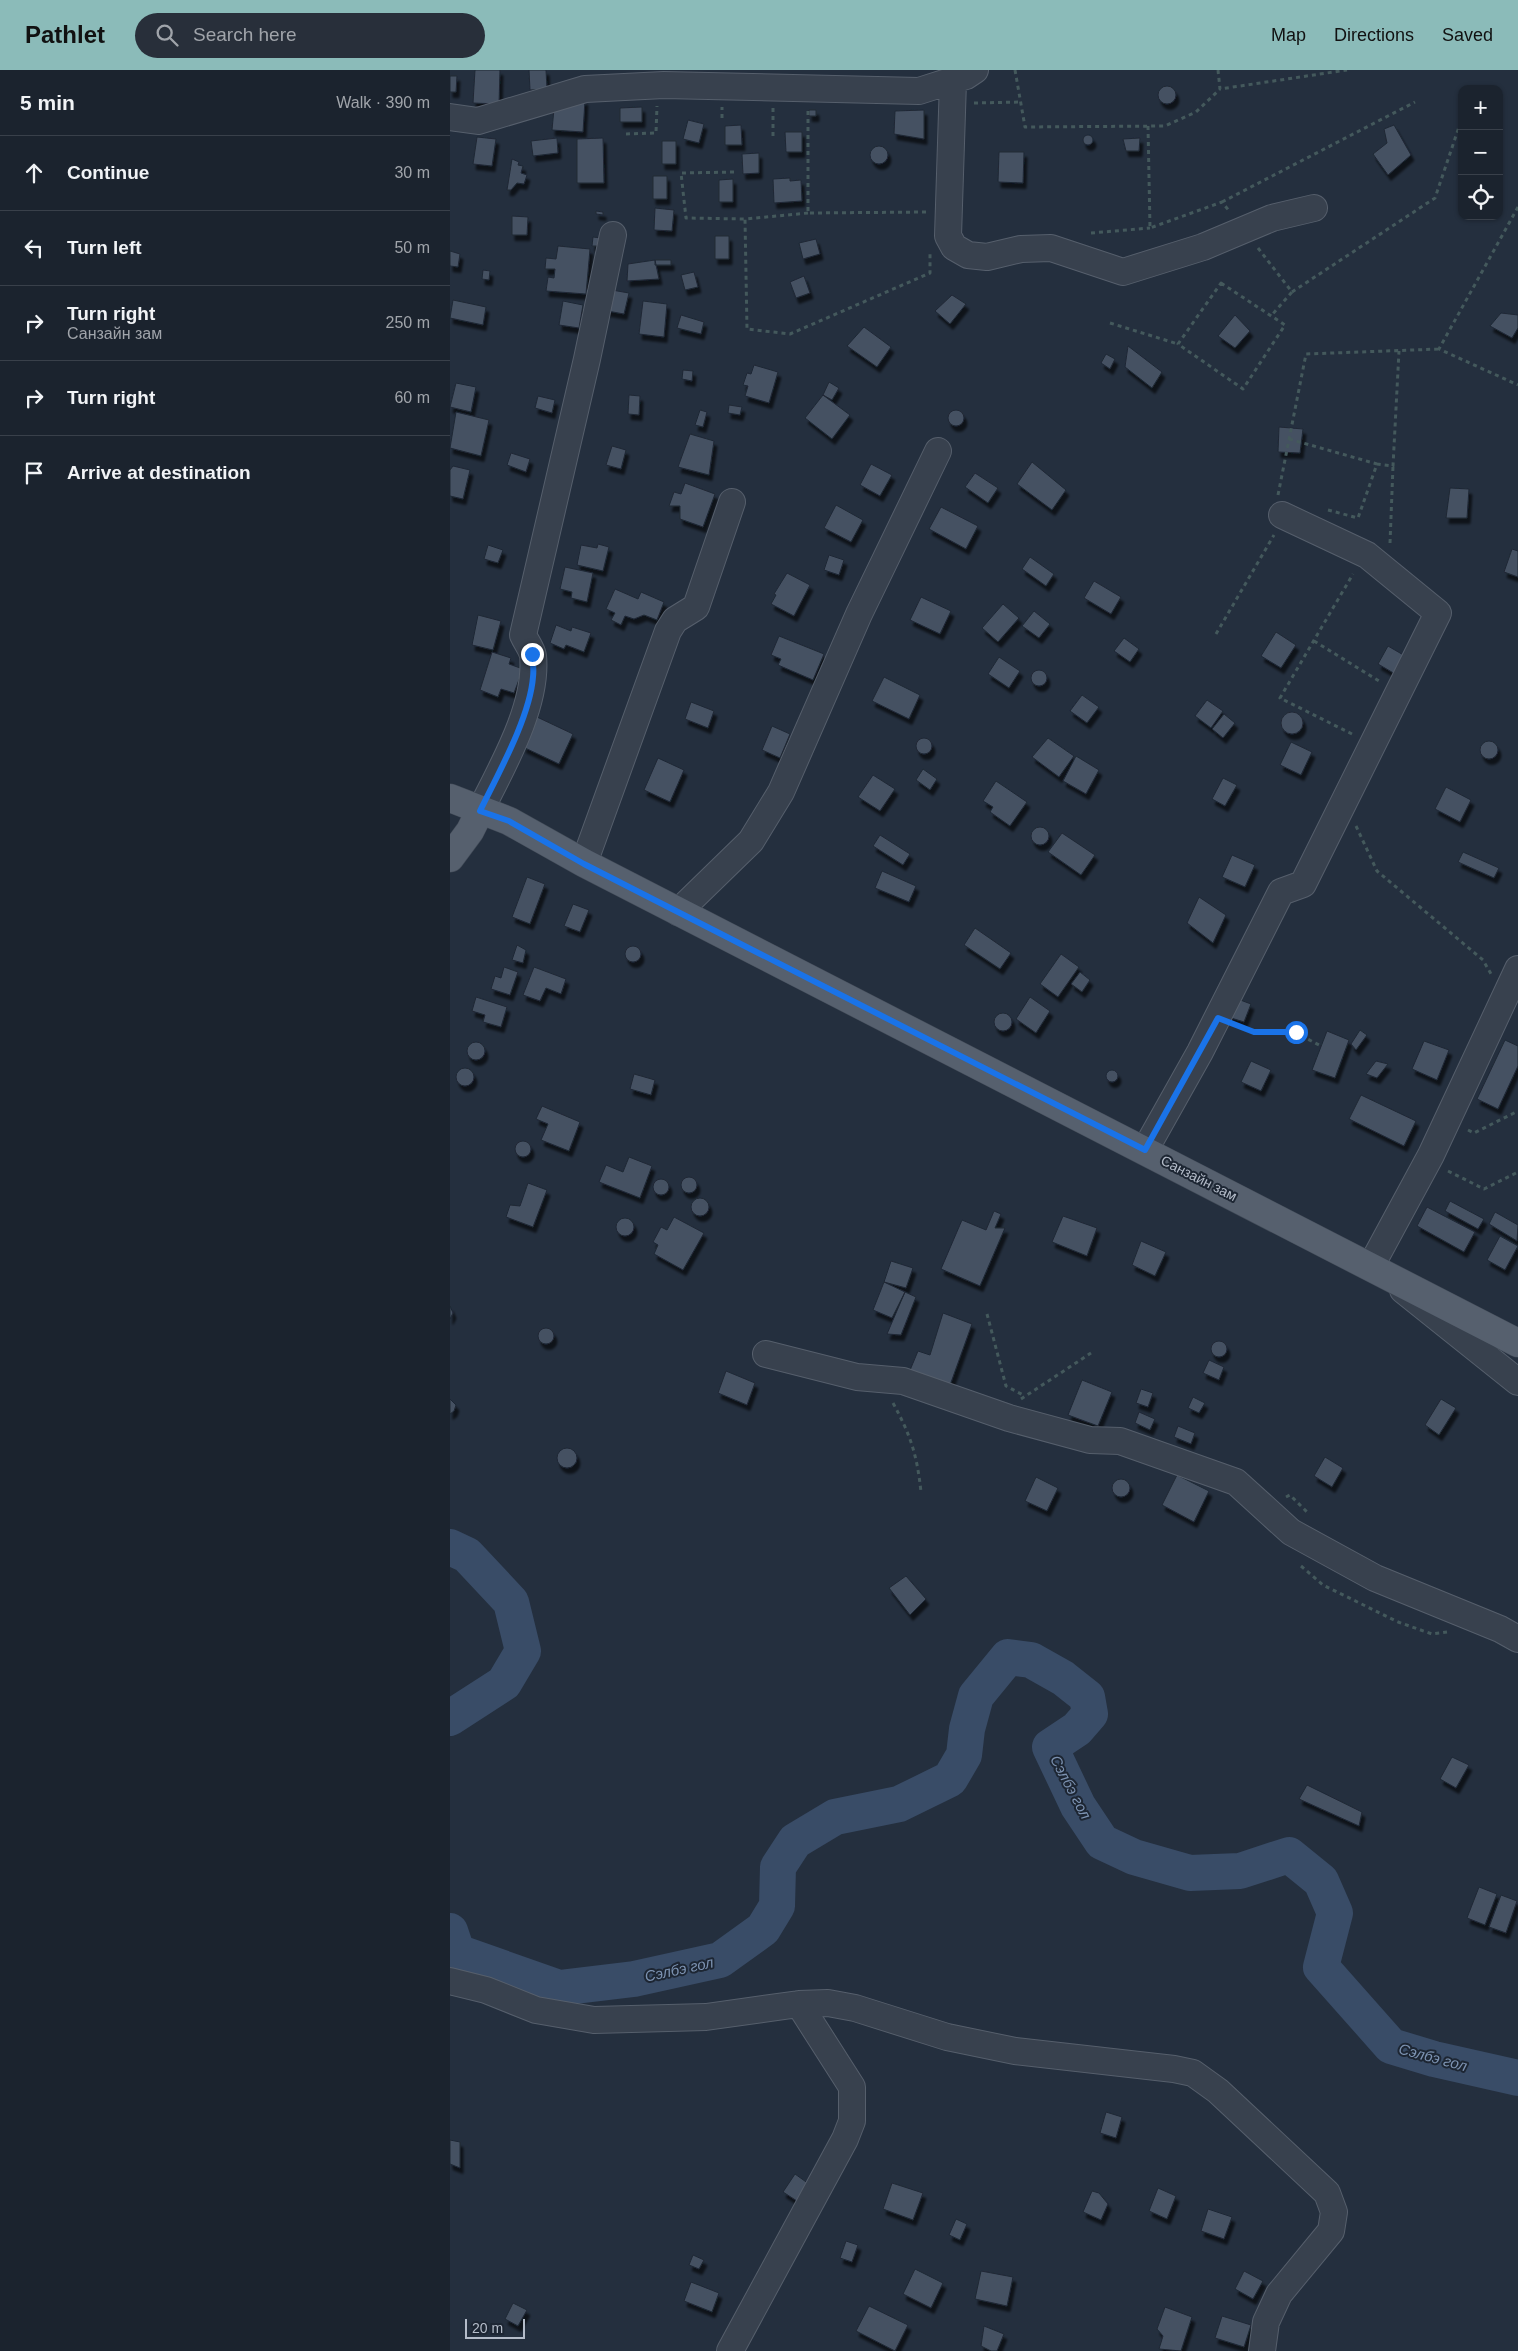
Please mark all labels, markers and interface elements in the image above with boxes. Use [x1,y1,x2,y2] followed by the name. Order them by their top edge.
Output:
[135,13,485,58] search box
[25,21,105,48] text: Pathlet
[153,21,181,49] icon: search
[193,24,297,45] text: Search here
[1271,25,1306,45] text: Map
[1334,25,1414,45] text: Directions
[1442,25,1493,45] text: Saved
[1458,85,1503,220] map controls
[1458,85,1503,130] button: +
[20,91,75,114] text: 5 min
[336,94,430,111] text: Walk · 390 m
[1458,130,1503,175] button: −
[20,159,48,187] icon: ahead
[67,162,149,183] text: Continue
[394,164,430,181] text: 30 m
[1458,175,1503,220] button: locate
[20,234,48,262] icon: left
[67,237,142,258] text: Turn left
[394,239,430,256] text: 50 m
[67,303,155,324] text: Turn right
[20,309,48,337] icon: right
[386,314,430,331] text: 250 m
[67,325,162,342] text: Санзайн зам
[20,384,48,412] icon: right
[67,387,155,408] text: Turn right
[394,389,430,406] text: 60 m
[20,459,48,487] icon: arrive
[67,462,251,483] text: Arrive at destination
[521,643,544,666] route end
[1285,1021,1308,1044] route start
[1158,1152,1240,1204] street label: Санзайн зам
[1047,1752,1095,1822] water label: Сэлбэ гол
[643,1953,716,1985] water label: Сэлбэ гол
[1397,2040,1470,2074] water label: Сэлбэ гол
[465,2316,525,2339] scale bar
[472,2320,503,2336] text: 20 m

